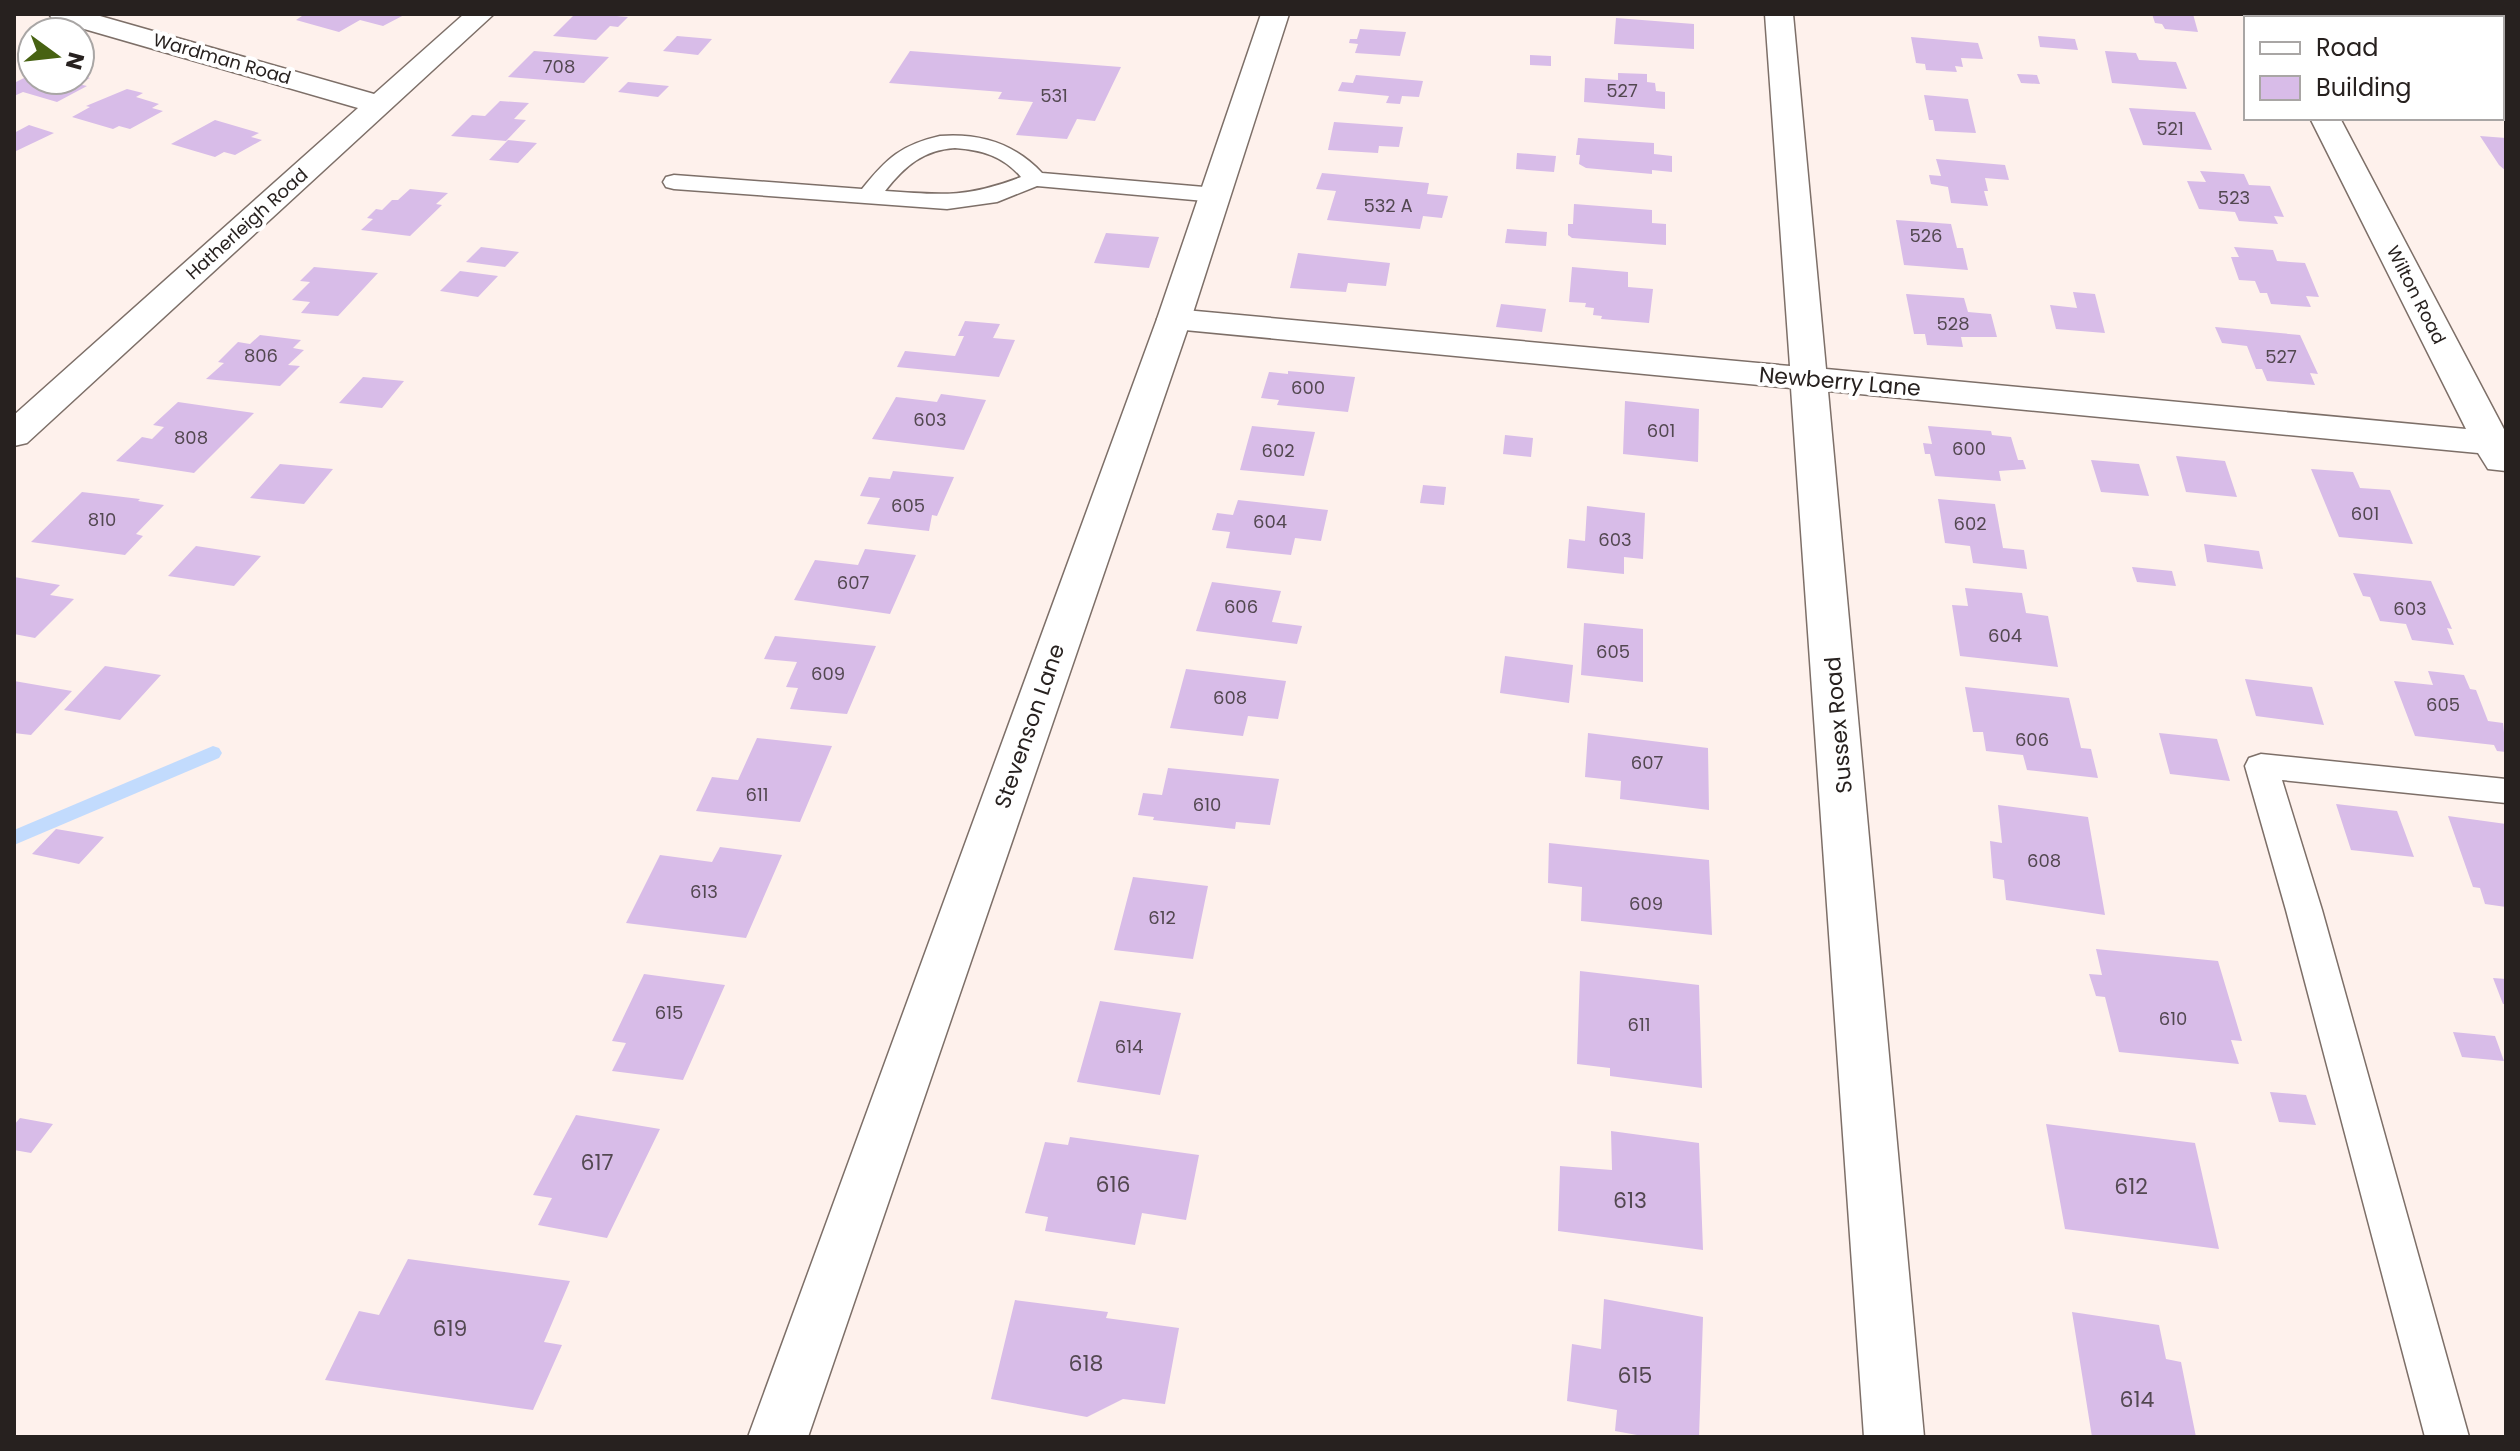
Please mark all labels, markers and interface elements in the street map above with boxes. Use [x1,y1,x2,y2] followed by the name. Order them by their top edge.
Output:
[16,16,96,96] north arrow
[2244,16,2504,120] legend
[150,27,294,90] street label: Wardman Road
[2316,31,2378,64] text: Road
[58,49,92,73] text: N
[543,54,575,79] house number: 708
[2316,71,2412,104] text: Building
[1606,78,1638,103] house number: 527
[1040,83,1068,108] house number: 531
[2156,116,2184,141] house number: 521
[180,162,313,285] street label: Hatherleigh Road
[2218,185,2250,210] house number: 523
[1363,193,1413,218] house number: 532 A
[1909,223,1943,248] house number: 526
[2381,241,2452,348] street label: Wilton Road
[1936,311,1970,336] house number: 528
[244,343,278,368] house number: 806
[2265,344,2297,369] house number: 527
[1758,359,1922,404] street label: Newberry Lane
[1291,375,1325,400] house number: 600
[913,407,947,432] house number: 603
[1647,418,1675,443] house number: 601
[174,425,208,450] house number: 808
[1952,436,1986,461] house number: 600
[1261,438,1295,463] house number: 602
[891,493,925,518] house number: 605
[2351,501,2379,526] house number: 601
[88,507,116,532] house number: 810
[1253,509,1287,534] house number: 604
[1953,511,1987,536] house number: 602
[1598,527,1632,552] house number: 603
[837,570,869,595] house number: 607
[1224,594,1258,619] house number: 606
[2393,596,2427,621] house number: 603
[1988,623,2022,648] house number: 604
[1596,639,1630,664] house number: 605
[987,640,1072,813] street label: Stevenson Lane
[1817,655,1860,795] street label: Sussex Road
[811,661,845,686] house number: 609
[1213,685,1247,710] house number: 608
[2426,692,2460,717] house number: 605
[2015,727,2049,752] house number: 606
[1631,750,1663,775] house number: 607
[746,782,768,807] house number: 611
[1193,792,1221,817] house number: 610
[2027,848,2061,873] house number: 608
[690,879,718,904] house number: 613
[1629,891,1663,916] house number: 609
[1148,905,1176,930] house number: 612
[655,1000,683,1025] house number: 615
[2159,1006,2187,1031] house number: 610
[1628,1012,1650,1037] house number: 611
[1115,1034,1143,1059] house number: 614
[580,1147,614,1178] house number: 617
[1096,1169,1130,1200] house number: 616
[2114,1171,2148,1202] house number: 612
[1613,1185,1647,1216] house number: 613
[433,1313,467,1344] house number: 619
[1069,1348,1103,1379] house number: 618
[1618,1360,1652,1391] house number: 615
[2120,1384,2155,1415] house number: 614

